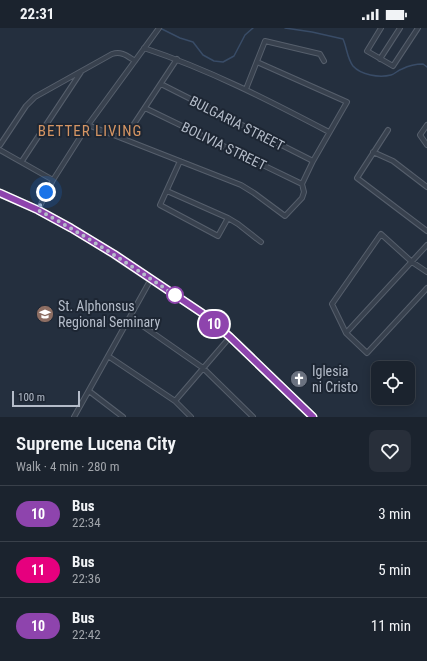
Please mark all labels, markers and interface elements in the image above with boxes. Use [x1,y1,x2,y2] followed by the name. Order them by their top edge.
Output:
[20,5,54,23] text: 22:31
[187,92,287,154] street label: BULGARIA STREET
[179,119,269,173] street label: BOLIVIA STREET
[38,122,142,140] district label: BETTER LIVING
[36,182,56,202] your location
[166,286,184,304] unlabelled marker
[58,298,161,330] place label: St. Alphonsus Regional Seminary
[35,304,55,324] school or university icon: St. Alphonsus Regional Seminary
[196,311,232,337] line badge: 10
[207,316,221,332] text: 10
[371,361,415,405] map controls
[371,361,415,405] button: locate
[312,363,358,395] place label: Iglesia ni Cristo
[289,369,309,389] church icon: Iglesia ni Cristo
[12,389,80,408] scale bar
[18,391,45,404] text: 100 m
[369,430,411,472] button: heart
[16,432,176,455] text: Supreme Lucena City
[16,459,120,474] text: Walk · 4 min · 280 m
[72,497,95,515] text: Bus
[378,505,411,523] text: 3 min
[31,506,45,522] text: 10
[72,515,101,530] text: 22:34
[72,553,95,571] text: Bus
[378,561,411,579] text: 5 min
[31,562,45,578] text: 11
[72,571,101,586] text: 22:36
[72,609,95,627] text: Bus
[371,617,411,635] text: 11 min
[31,618,45,634] text: 10
[72,627,101,642] text: 22:42

